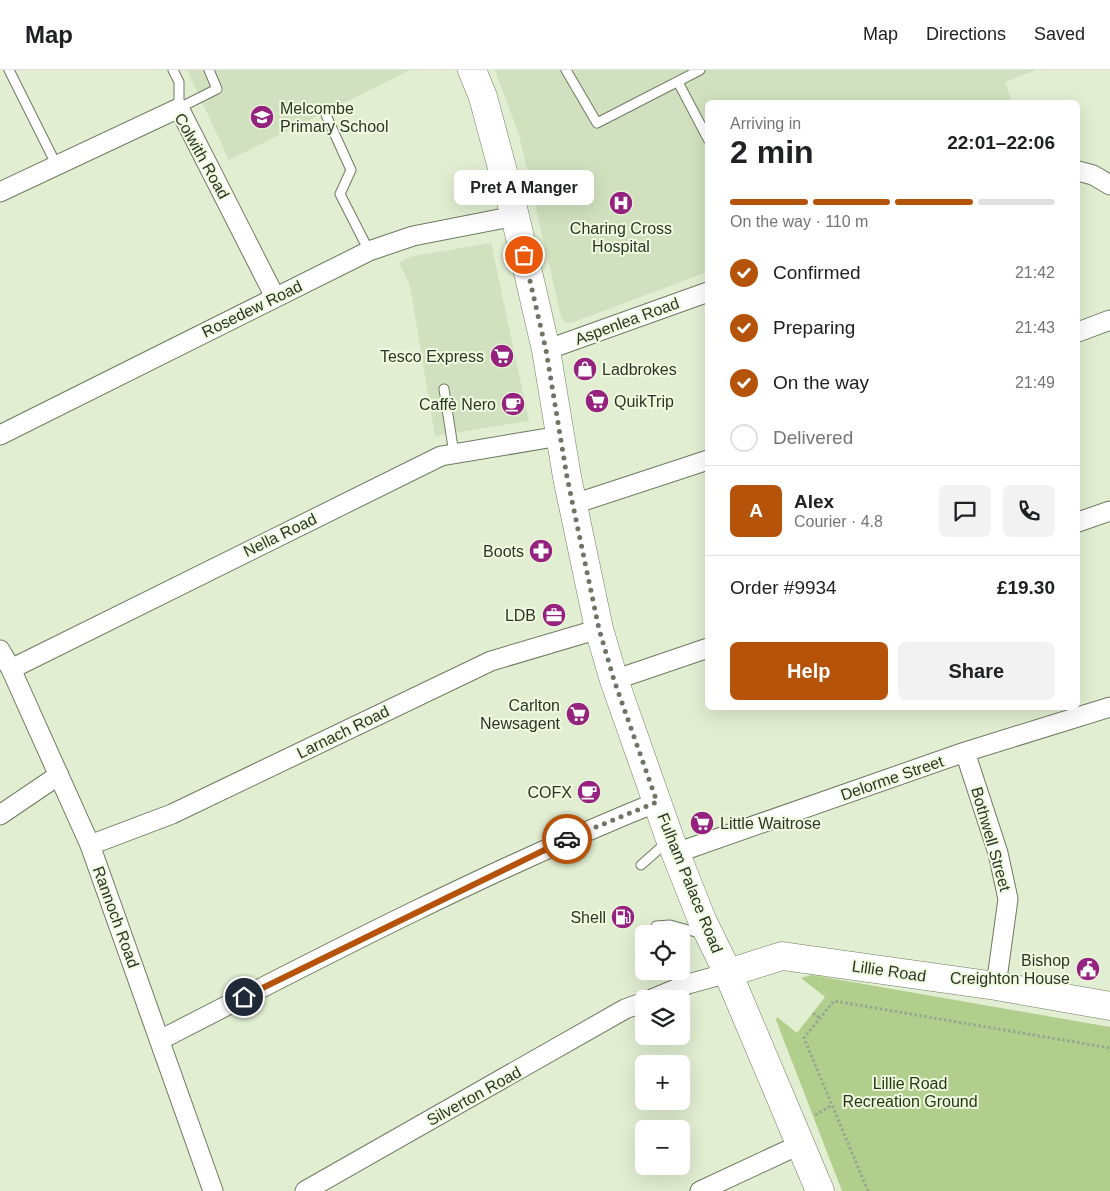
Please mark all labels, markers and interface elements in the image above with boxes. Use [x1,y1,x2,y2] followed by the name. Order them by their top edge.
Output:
[25,21,73,48] text: Map
[863,24,898,44] text: Map
[926,24,1006,44] text: Directions
[1034,24,1085,44] text: Saved
[280,100,388,135] place label: Melcombe Primary School
[249,104,275,130] school or university icon: Melcombe Primary School
[171,110,233,202] street label: Colwith Road
[730,115,801,132] text: Arriving in
[947,132,1055,153] text: 22:01–22:06
[730,134,814,170] text: 2 min
[454,170,594,205] callout: Pret A Manger
[470,179,578,196] text: Pret A Manger
[608,190,634,216] hospital icon: Charing Cross Hospital
[730,213,868,230] text: On the way · 110 m
[570,220,672,255] place label: Charing Cross Hospital
[503,234,545,276] pin
[510,241,538,269] icon: bag
[730,259,758,287] icon: check
[773,262,861,283] text: Confirmed
[1015,264,1055,281] text: 21:42
[199,277,305,341] street label: Rosedew Road
[573,294,681,348] street label: Aspenlea Road
[730,314,758,342] icon: check
[773,317,855,338] text: Preparing
[1015,319,1055,336] text: 21:43
[489,343,515,369] supermarket icon: Tesco Express
[380,348,484,365] place label: Tesco Express
[572,356,598,382] shop icon: Ladbrokes
[602,361,677,378] place label: Ladbrokes
[730,369,758,397] icon: check
[773,372,869,393] text: On the way
[1015,374,1055,391] text: 21:49
[584,388,610,414] supermarket icon: QuikTrip
[500,391,526,417] cafe icon: Caffè Nero
[614,393,674,410] place label: QuikTrip
[419,396,496,413] place label: Caffè Nero
[773,427,853,448] text: Delivered
[939,485,991,537] button: chat
[1003,485,1055,537] button: phone
[794,491,834,512] text: Alex
[749,500,763,521] text: A
[241,510,319,560] street label: Nella Road
[794,513,883,530] text: Courier · 4.8
[528,538,554,564] pharmacy icon: Boots
[483,543,524,560] place label: Boots
[730,577,837,598] text: Order #9934
[997,577,1055,598] text: £19.30
[541,602,567,628] office icon: LDB
[505,607,536,624] place label: LDB
[730,642,888,700] button: Help
[898,642,1055,700] button: Share
[480,697,561,732] place label: Carlton Newsagent
[565,701,591,727] supermarket icon: Carlton Newsagent
[294,702,392,762] street label: Larnach Road
[838,752,946,804] street label: Delorme Street
[576,779,602,805] cafe icon: COFX
[528,784,572,801] place label: COFX
[968,785,1014,894] street label: Bothwell Street
[689,810,715,836] supermarket icon: Little Waitrose
[654,811,726,955] street label: Fulham Palace Road
[542,814,592,864] courier
[720,815,821,832] place label: Little Waitrose
[553,825,581,853] icon: car
[90,864,142,970] street label: Rannoch Road
[610,904,636,930] fuel station icon: Shell
[570,909,606,926] place label: Shell
[635,925,690,1175] map controls
[635,925,690,980] button: locate
[950,952,1070,987] place label: Bishop Creighton House
[1075,956,1101,982] public building icon: Bishop Creighton House
[851,957,927,985] street label: Lillie Road
[223,976,265,1018] pin
[230,983,258,1011] icon: home
[635,990,690,1045] button: layers
[635,1055,690,1110] button: +
[424,1063,524,1129] street label: Silverton Road
[842,1075,978,1110] park label: Lillie Road Recreation Ground
[635,1120,690,1175] button: −

